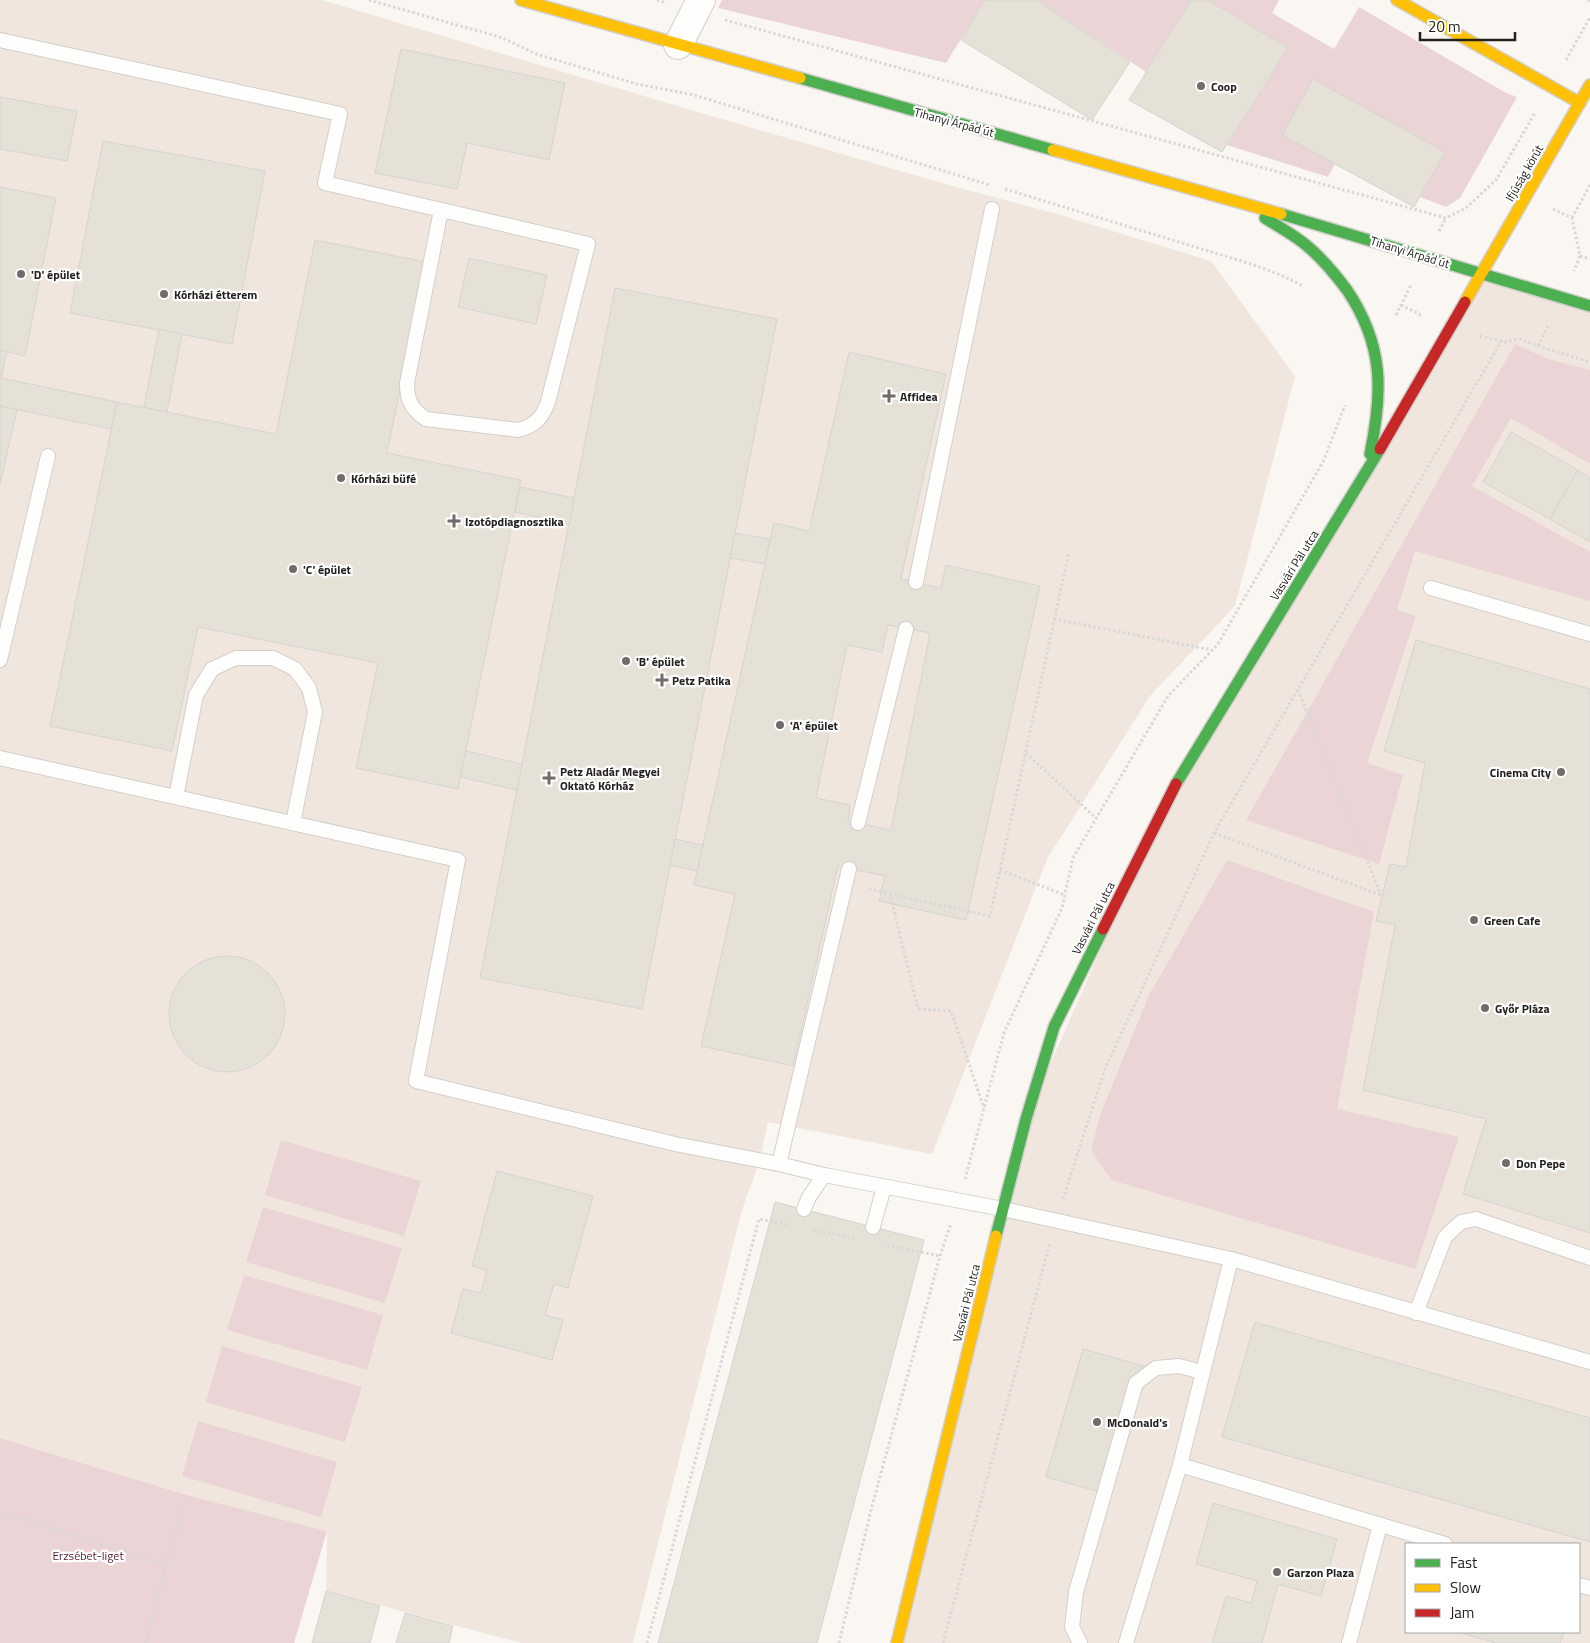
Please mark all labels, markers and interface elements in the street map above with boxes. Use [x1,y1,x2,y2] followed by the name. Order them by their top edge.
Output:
[1420,10,1515,42] scale bar
[1428,15,1461,38] text: 20 m
[1211,77,1237,96] place label: Coop
[1195,80,1207,92] marker: Coop
[912,102,997,142] street label: Tihanyi Árpád út
[1500,140,1548,205] street label: Ifjúság körút
[1368,231,1453,273] street label: Tihanyi Árpád út
[31,265,81,284] place label: 'D' épület
[15,268,27,280] marker: 'D' épület
[174,285,257,304] place label: Kórházi étterem
[158,288,170,300] marker: Kórházi étterem
[900,387,938,406] place label: Affidea
[882,389,896,403] marker: Affidea
[351,469,416,488] place label: Kórházi büfé
[335,472,347,484] marker: Kórházi büfé
[465,512,564,531] place label: Izotópdiagnosztika
[447,514,461,528] marker: Izotópdiagnosztika
[1265,526,1323,604] street label: Vasvári Pál utca
[303,560,352,579] place label: 'C' épület
[287,563,299,575] marker: 'C' épület
[636,652,685,671] place label: 'B' épület
[620,655,632,667] marker: 'B' épület
[672,671,731,690] place label: Petz Patika
[656,674,668,686] marker: Petz Patika
[790,716,839,735] place label: 'A' épület
[774,719,786,731] marker: 'A' épület
[560,762,660,795] place label: Petz Aladár Megyei Oktató Kórház
[1490,763,1551,782] place label: Cinema City
[1555,766,1567,778] marker: Cinema City
[542,771,556,785] marker: Petz Aladár Megyei Oktató Kórház
[1066,878,1120,958] street label: Vasvári Pál utca
[1484,911,1540,930] place label: Green Cafe
[1468,914,1480,926] marker: Green Cafe
[1495,999,1550,1018] place label: Győr Pláza
[1479,1002,1491,1014] marker: Győr Pláza
[1516,1154,1565,1173] place label: Don Pepe
[1500,1157,1512,1169] marker: Don Pepe
[947,1262,985,1344] street label: Vasvári Pál utca
[1107,1413,1168,1432] place label: McDonald's
[1091,1416,1103,1428] marker: McDonald's
[1405,1543,1580,1633] legend
[52,1546,124,1565] park label: Erzsébet-liget
[1450,1551,1478,1574] text: Fast
[1287,1563,1354,1582] place label: Garzon Plaza
[1271,1566,1283,1578] marker: Garzon Plaza
[1450,1576,1481,1599] text: Slow
[1450,1601,1474,1624] text: Jam

